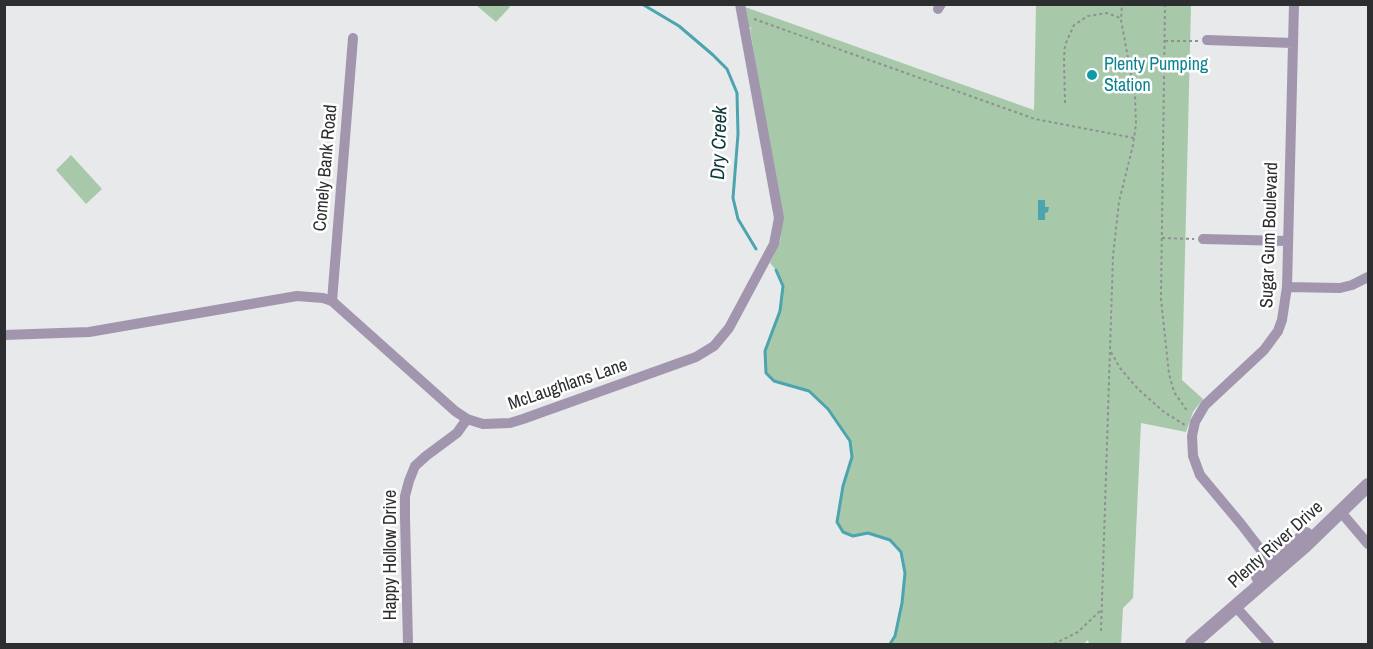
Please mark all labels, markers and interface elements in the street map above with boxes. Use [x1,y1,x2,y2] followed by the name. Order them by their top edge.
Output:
[1104,54,1208,97] place label: Plenty Pumping Station
[1085,68,1099,82] marker: Plenty Pumping Station
[310,104,342,232] street label: Comely Bank Road
[707,106,733,180] water label: Dry Creek
[1257,162,1283,308] street label: Sugar Gum Boulevard
[506,354,630,416] street label: McLaughlans Lane
[380,490,402,620] street label: Happy Hollow Drive
[1224,497,1328,593] street label: Plenty River Drive

